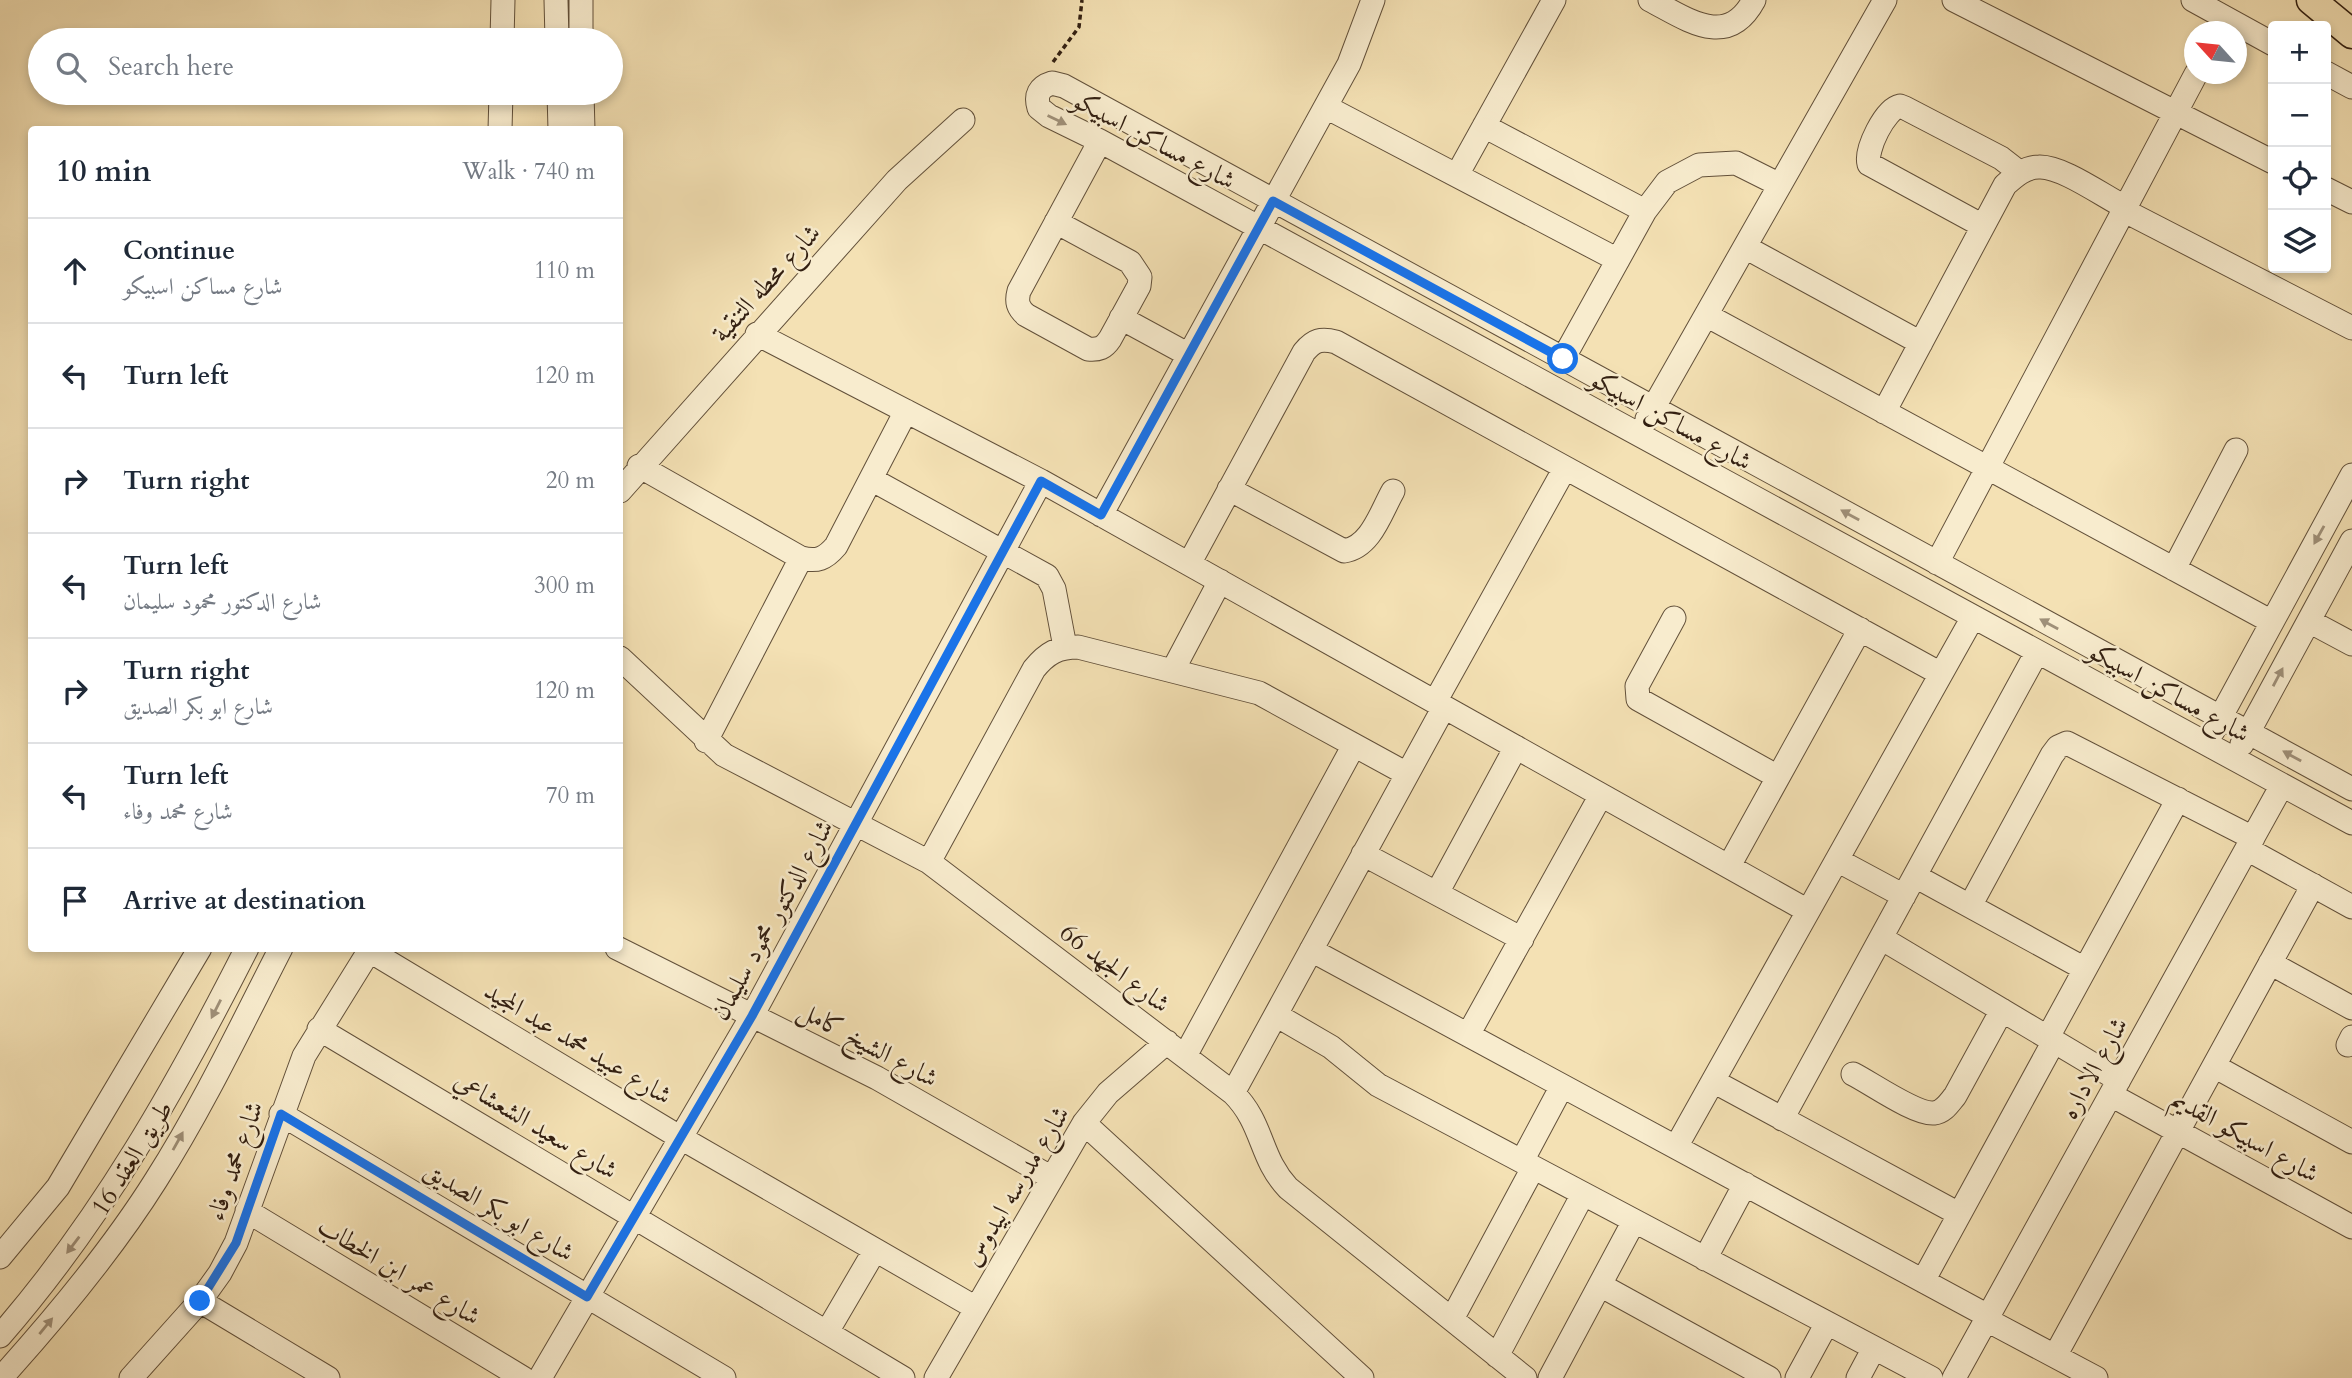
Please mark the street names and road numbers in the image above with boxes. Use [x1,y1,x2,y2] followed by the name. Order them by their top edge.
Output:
[1062,81,1242,201] street label: شارع مساكن اسبيكو
[704,216,831,352] street label: شارع محطه التنقية
[1579,360,1758,483] street label: شارع مساكن اسبيكو
[2077,632,2256,755] street label: شارع مساكن اسبيكو
[702,813,845,1029] street label: شارع الدكتور محمود سليمان
[1050,915,1178,1024] street label: شارع الجهد 66
[476,973,678,1116] street label: شارع عبيد محمد عبد المجيد
[789,992,944,1101] street label: شارع الشيخ كامل
[2052,1011,2140,1127] street label: شارع الاداره
[446,1062,624,1191] street label: شارع سعيد الشعشاعي
[2162,1081,2325,1195] street label: شارع اسبيكو القديم
[83,1094,181,1222] street label: طريق العقد 16
[198,1097,276,1227] street label: شارع محمد وفاء
[954,1099,1081,1275] street label: شارع مدرسه ابيدوس
[415,1152,581,1273] street label: شارع ابو بكر الصديق
[309,1208,487,1337] street label: شارع عمر ابن الخطاب

